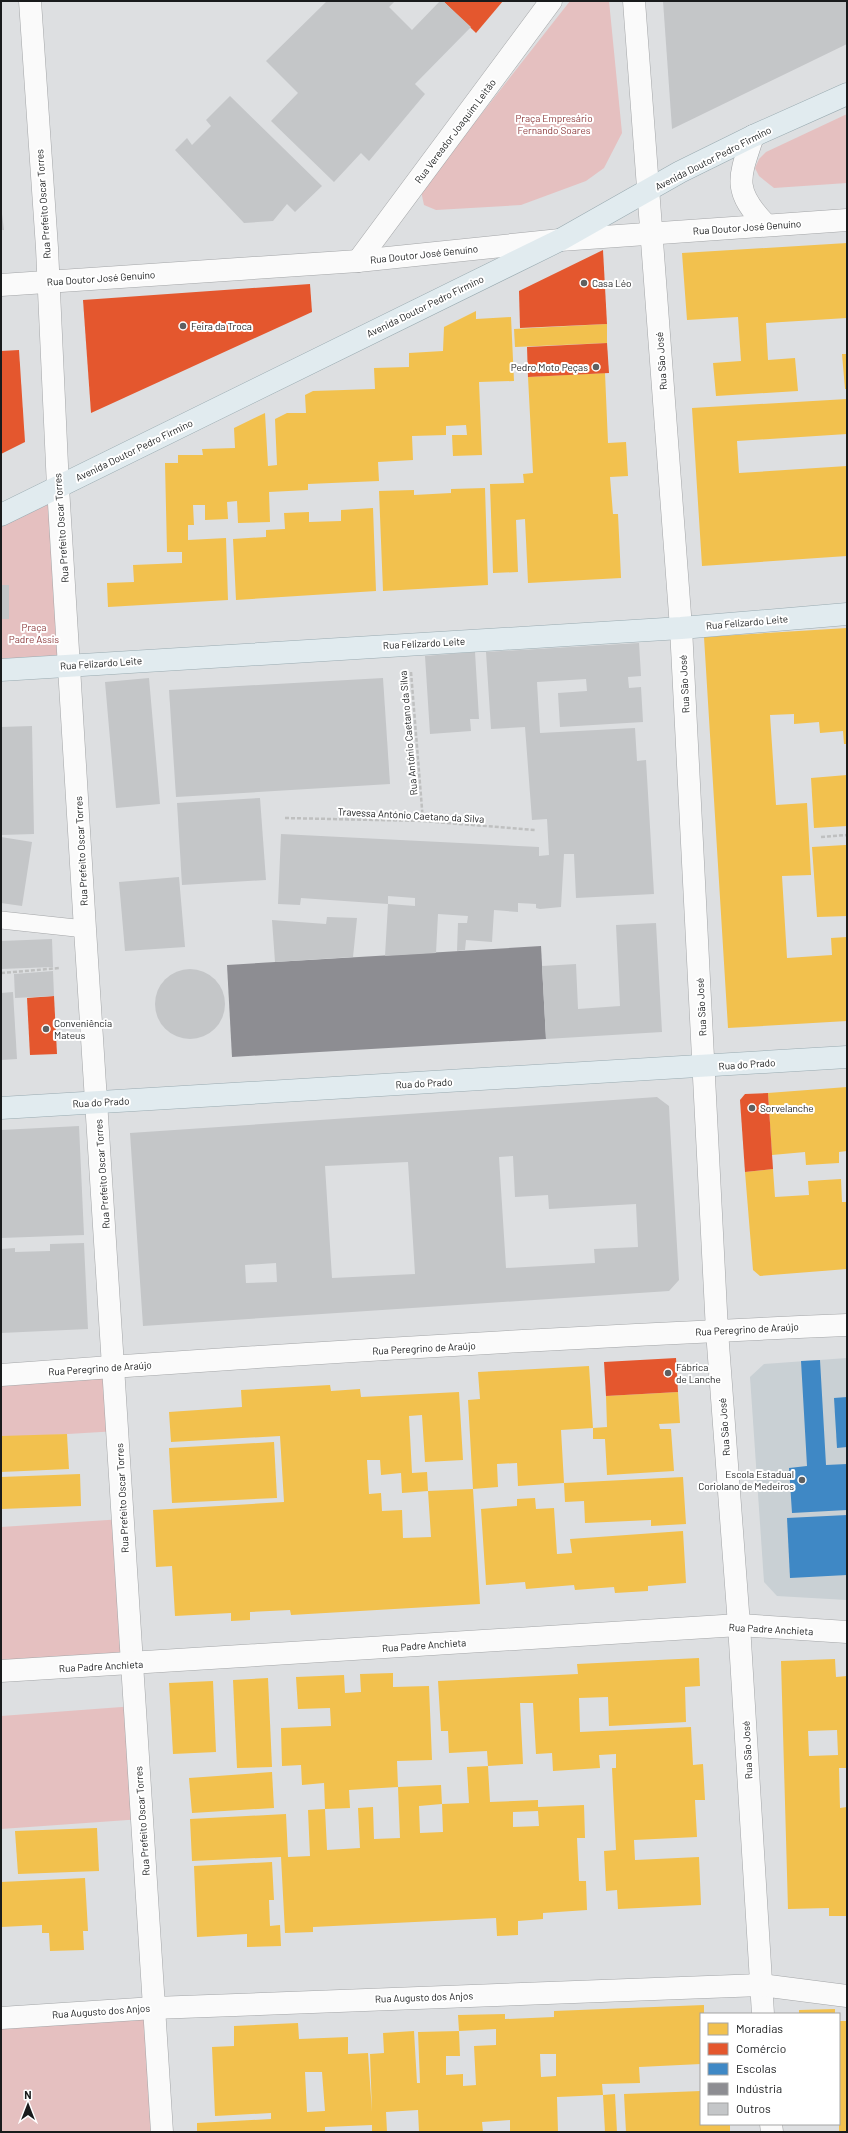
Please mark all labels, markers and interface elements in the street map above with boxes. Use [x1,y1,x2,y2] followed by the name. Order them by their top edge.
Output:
[412,76,498,186] street label: Rua Vereador Joaquim Leitão
[515,112,593,136] park label: Praça Empresário Fernando Soares
[653,123,773,193] street label: Avenida Doutor Pedro Firmino
[33,149,53,259] street label: Rua Prefeito Oscar Torres
[692,217,802,237] street label: Rua Doutor José Genuíno
[369,242,479,266] street label: Rua Doutor José Genuíno
[46,268,156,288] street label: Rua Doutor José Genuíno
[364,272,486,340] street label: Avenida Doutor Pedro Firmino
[592,277,632,289] place label: Casa Léo
[579,278,589,288] marker: Casa Léo
[191,320,252,332] place label: Feira da Troca
[178,321,188,331] marker: Feira da Troca
[653,332,669,390] street label: Rua São José
[511,361,588,373] place label: Pedro Moto Peças
[591,362,601,372] marker: Pedro Moto Peças
[73,416,195,484] street label: Avenida Doutor Pedro Firmino
[51,473,71,583] street label: Rua Prefeito Oscar Torres
[705,612,789,632] street label: Rua Felizardo Leite
[9,621,59,645] park label: Praça Padre Assis
[382,635,466,651] street label: Rua Felizardo Leite
[59,654,143,672] street label: Rua Felizardo Leite
[676,655,692,713] street label: Rua São José
[397,670,419,796] street label: Rua António Caetano da Silva
[72,796,90,906] street label: Rua Prefeito Oscar Torres
[337,805,485,825] street label: Travessa António Caetano da Silva
[693,978,709,1036] street label: Rua São José
[54,1017,112,1041] place label: Conveniência Mateus
[41,1024,51,1034] marker: Conveniência Mateus
[718,1056,776,1072] street label: Rua do Prado
[395,1076,453,1090] street label: Rua do Prado
[72,1095,130,1109] street label: Rua do Prado
[760,1102,814,1114] place label: Sorvelanche
[747,1103,757,1113] marker: Sorvelanche
[92,1119,112,1229] street label: Rua Prefeito Oscar Torres
[695,1320,799,1338] street label: Rua Peregrino de Araújo
[372,1339,476,1357] street label: Rua Peregrino de Araújo
[48,1358,152,1378] street label: Rua Peregrino de Araújo
[676,1361,721,1385] place label: Fábrica de Lanche
[663,1368,673,1378] marker: Fábrica de Lanche
[716,1398,732,1456] street label: Rua São José
[113,1443,131,1553] street label: Rua Prefeito Oscar Torres
[698,1468,794,1492] place label: Escola Estadual Coriolano de Medeiros
[797,1475,807,1485] marker: Escola Estadual Coriolano de Medeiros
[728,1621,814,1637] street label: Rua Padre Anchieta
[381,1636,467,1654] street label: Rua Padre Anchieta
[58,1658,144,1674] street label: Rua Padre Anchieta
[739,1721,755,1779] street label: Rua São José
[132,1766,152,1876] street label: Rua Prefeito Oscar Torres
[375,1989,474,2005] street label: Rua Augusto dos Anjos
[52,2002,151,2020] street label: Rua Augusto dos Anjos
[700,2013,840,2125] legend
[736,2021,783,2035] text: Moradias
[736,2041,786,2055] text: Comércio
[736,2061,777,2075] text: Escolas
[736,2081,782,2095] text: Indústria
[8,2085,48,2125] north arrow
[24,2088,32,2101] text: N
[736,2101,771,2115] text: Outros

